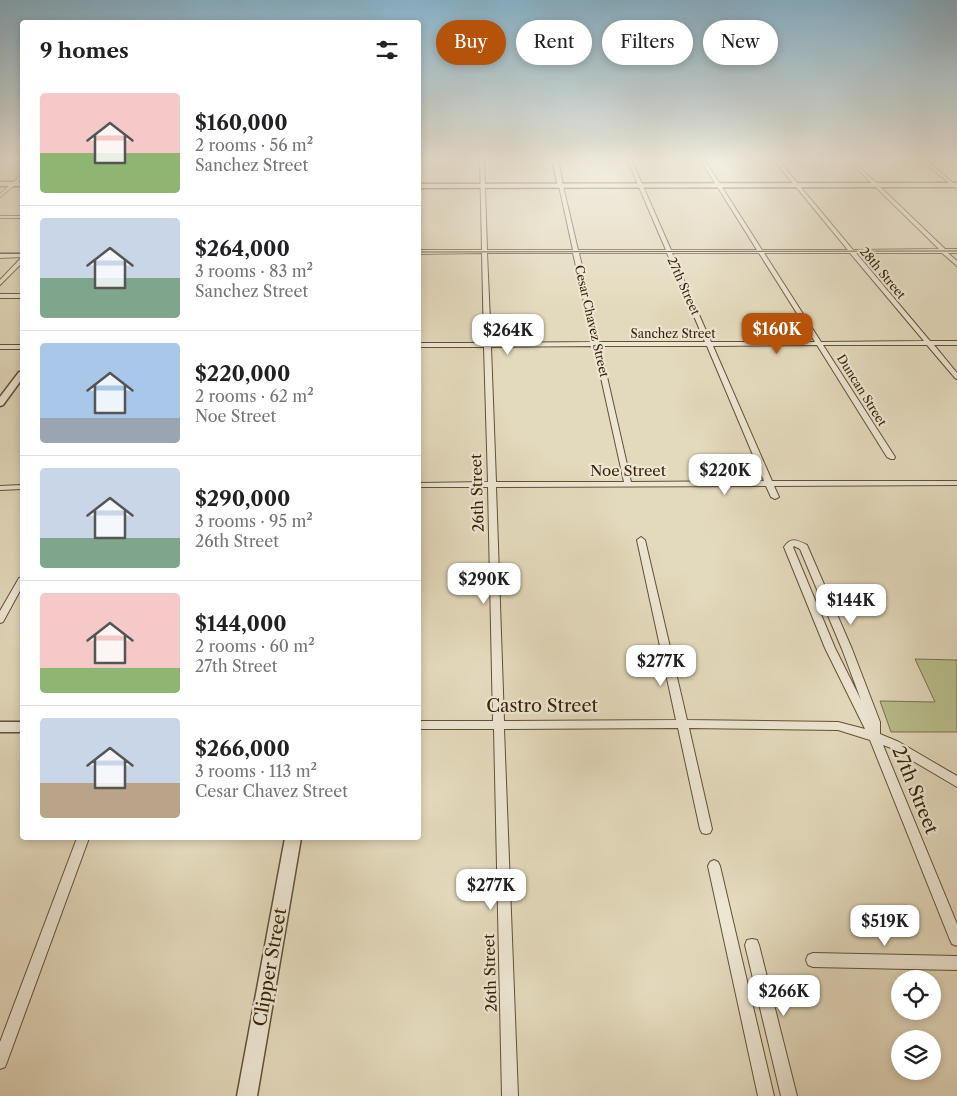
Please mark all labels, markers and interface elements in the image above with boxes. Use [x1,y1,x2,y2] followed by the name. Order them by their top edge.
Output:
[436,20,506,65] chip: Buy
[516,20,592,65] chip: Rent
[602,20,693,65] chip: Filters
[703,20,778,65] chip: New
[373,36,401,64] icon: filters
[40,38,129,63] text: 9 homes
[195,110,288,135] text: $160,000
[80,113,140,173] icon: home
[195,135,313,155] text: 2 rooms · 56 m²
[195,155,308,175] text: Sanchez Street
[195,236,290,261] text: $264,000
[80,238,140,298] icon: home
[857,244,909,303] street label: 28th Street
[665,255,704,318] street label: 27th Street
[195,261,313,281] text: 3 rooms · 83 m²
[572,263,612,379] street label: Cesar Chavez Street
[195,281,308,301] text: Sanchez Street
[742,312,812,355] pin: $160K
[473,314,543,356] pin: $264K
[753,319,801,339] text: $160K
[483,320,533,340] text: $264K
[631,326,716,341] street label: Sanchez Street
[834,351,890,429] street label: Duncan Street
[195,361,290,386] text: $220,000
[80,363,140,423] icon: home
[195,386,314,406] text: 2 rooms · 62 m²
[195,406,276,426] text: Noe Street
[466,453,488,533] street label: 26th Street
[690,454,760,496] pin: $220K
[700,460,750,480] text: $220K
[590,461,667,480] street label: Noe Street
[195,486,290,511] text: $290,000
[80,488,140,548] icon: home
[195,511,313,531] text: 3 rooms · 95 m²
[195,531,279,551] text: 26th Street
[449,562,519,605] pin: $290K
[459,569,509,589] text: $290K
[816,584,886,626] pin: $144K
[827,590,875,610] text: $144K
[195,611,287,636] text: $144,000
[80,613,140,673] icon: home
[195,636,315,656] text: 2 rooms · 60 m²
[626,644,696,687] pin: $277K
[637,651,685,671] text: $277K
[195,656,277,676] text: 27th Street
[486,695,598,717] street label: Castro Street
[195,736,290,761] text: $266,000
[80,738,140,798] icon: home
[887,743,943,838] street label: 27th Street
[195,761,317,781] text: 3 rooms · 113 m²
[195,781,348,801] text: Cesar Chavez Street
[456,868,526,911] pin: $277K
[467,875,515,895] text: $277K
[850,904,920,947] pin: $519K
[249,905,291,1028] street label: Clipper Street
[861,911,909,931] text: $519K
[479,933,501,1013] street label: 26th Street
[891,970,941,1080] map controls
[891,970,941,1020] button: locate
[749,974,819,1017] pin: $266K
[759,981,809,1001] text: $266K
[891,1030,941,1080] button: layers

